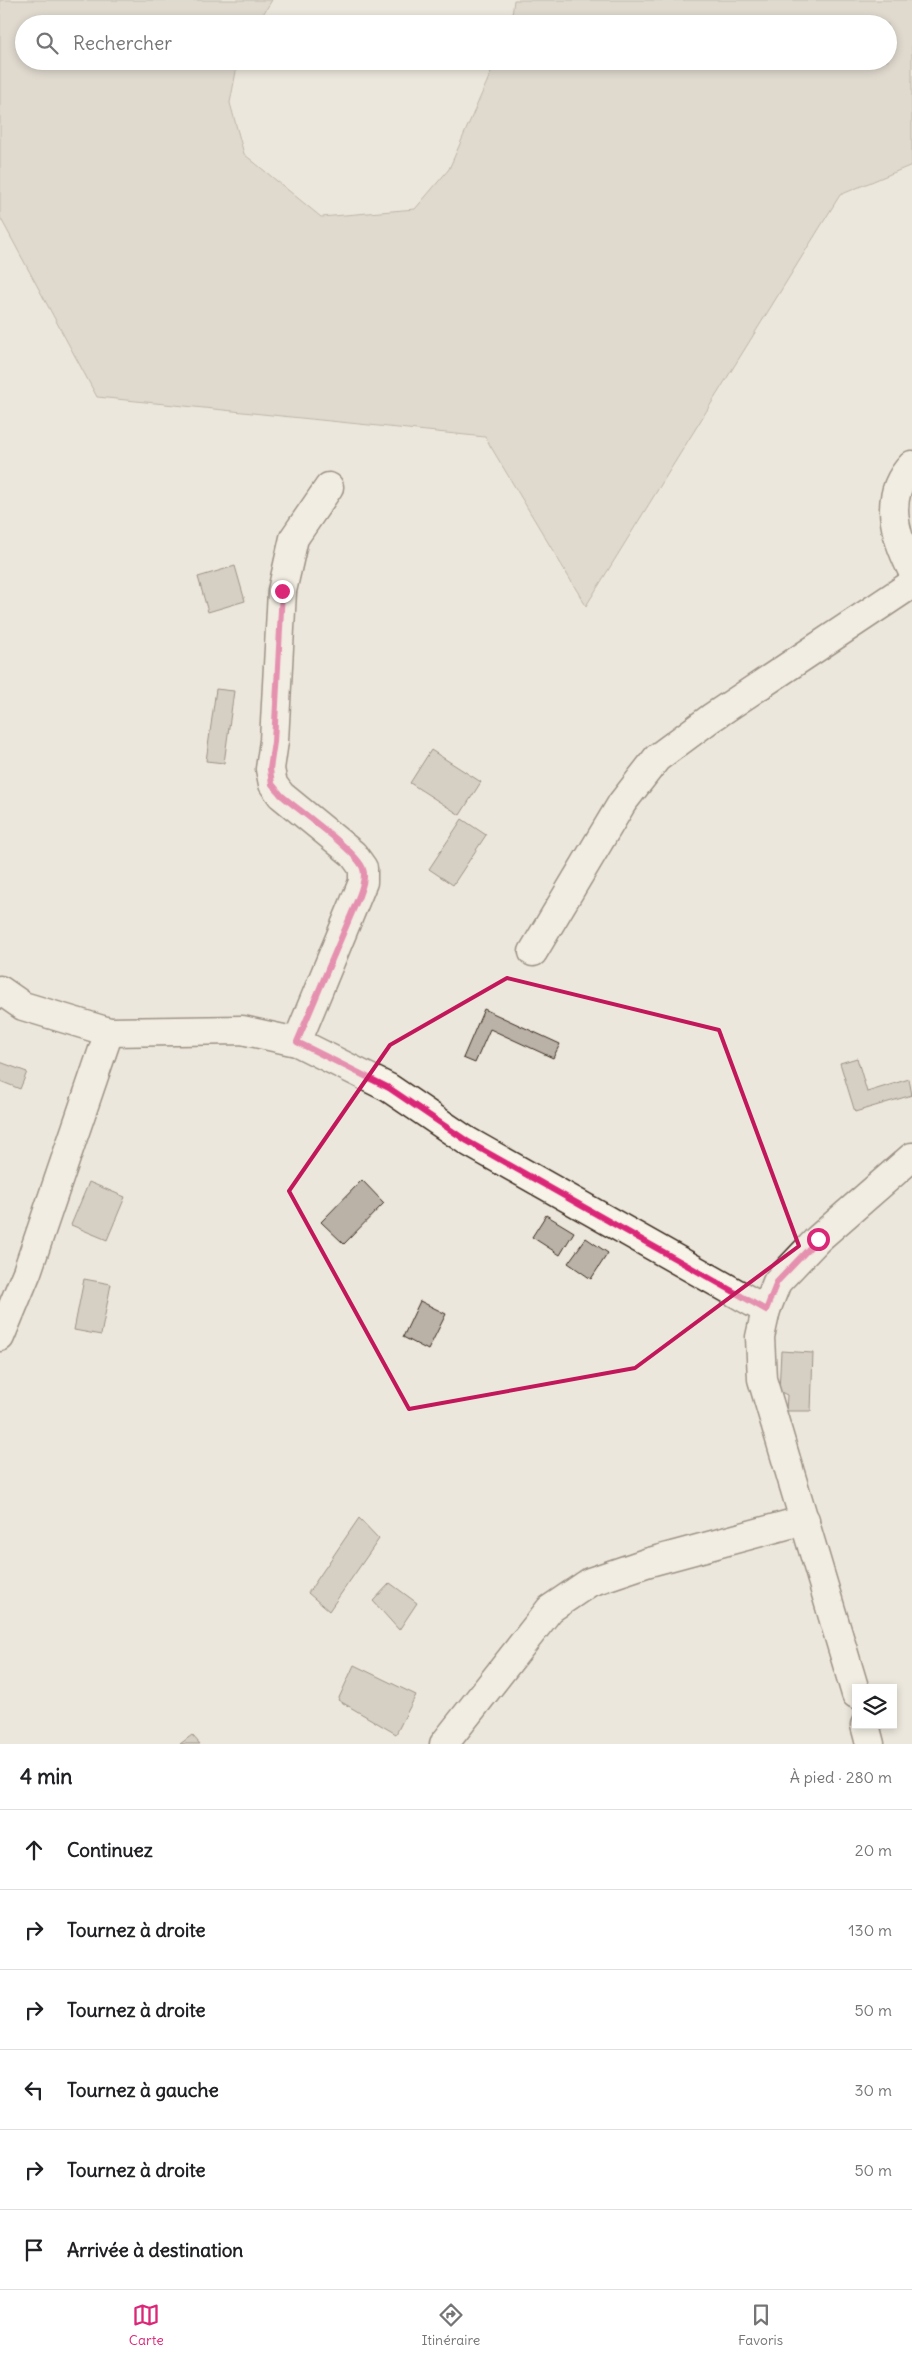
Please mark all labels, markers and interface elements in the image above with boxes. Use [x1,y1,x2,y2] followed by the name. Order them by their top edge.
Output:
[15,15,897,70] search box
[33,29,61,57] icon: search
[73,31,172,55] text: Rechercher
[271,580,294,603] route end
[807,1228,830,1251] route start
[852,1684,897,1729] map controls
[852,1684,897,1729] button: layers
[20,1763,72,1790] text: 4 min
[790,1767,892,1787] text: À pied · 280 m
[20,1836,48,1864] icon: ahead
[67,1838,153,1862] text: Continuez
[855,1840,892,1860] text: 20 m
[20,1916,48,1944] icon: right
[67,1918,206,1942] text: Tournez à droite
[848,1920,892,1940] text: 130 m
[20,1996,48,2024] icon: right
[67,1998,206,2022] text: Tournez à droite
[854,2000,892,2020] text: 50 m
[20,2076,48,2104] icon: left
[67,2078,219,2102] text: Tournez à gauche
[855,2080,892,2100] text: 30 m
[20,2156,48,2184] icon: right
[67,2158,206,2182] text: Tournez à droite
[854,2160,892,2180] text: 50 m
[20,2236,48,2264] icon: arrive
[67,2238,243,2262] text: Arrivée à destination
[129,2301,164,2349] tab: Carte
[421,2301,480,2349] tab: Itinéraire
[738,2301,783,2349] tab: Favoris

